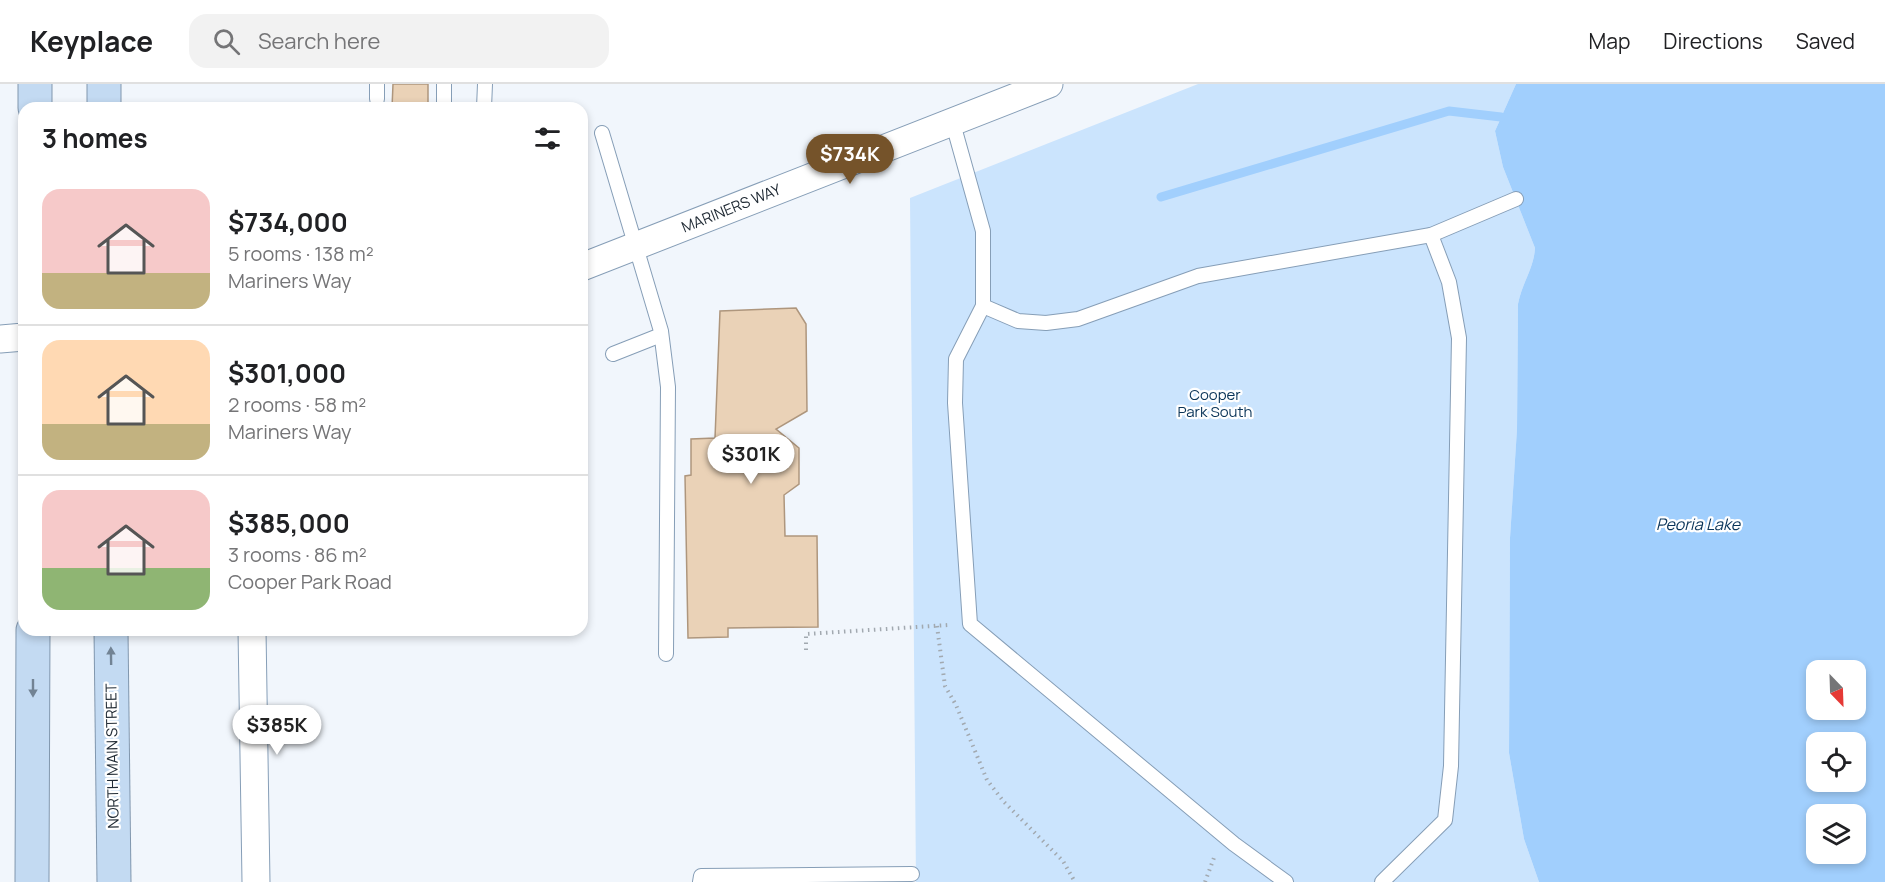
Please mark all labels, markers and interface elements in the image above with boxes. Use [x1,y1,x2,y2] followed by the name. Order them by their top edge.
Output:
[189,14,609,68] search box
[30,22,153,60] text: Keyplace
[210,25,243,58] icon: search
[258,26,380,56] text: Search here
[1589,27,1630,55] text: Map
[1663,27,1763,55] text: Directions
[1796,27,1855,55] text: Saved
[42,120,148,156] text: 3 homes
[531,122,564,155] icon: filters
[808,134,892,185] pin: $734K
[820,140,880,167] text: $734K
[678,178,784,238] street label: MARINERS WAY
[228,204,348,240] text: $734,000
[90,213,162,285] icon: home
[228,240,374,267] text: 5 rooms · 138 m²
[228,267,351,294] text: Mariners Way
[228,355,346,391] text: $301,000
[90,364,162,436] icon: home
[1178,384,1253,422] park label: Cooper Park South
[228,391,366,418] text: 2 rooms · 58 m²
[228,418,351,445] text: Mariners Way
[709,434,793,485] pin: $301K
[721,440,781,467] text: $301K
[228,505,350,541] text: $385,000
[1656,513,1742,535] water label: Peoria Lake
[90,514,162,586] icon: home
[228,541,367,568] text: 3 rooms · 86 m²
[228,568,392,595] text: Cooper Park Road
[106,646,116,665] one-way arrow
[1806,660,1866,720] north arrow
[1806,660,1866,864] map controls
[28,679,38,698] one-way arrow
[100,683,124,829] street label: NORTH MAIN STREET
[235,705,319,756] pin: $385K
[246,711,308,738] text: $385K
[1806,732,1866,792] button: locate
[1806,804,1866,864] button: layers

